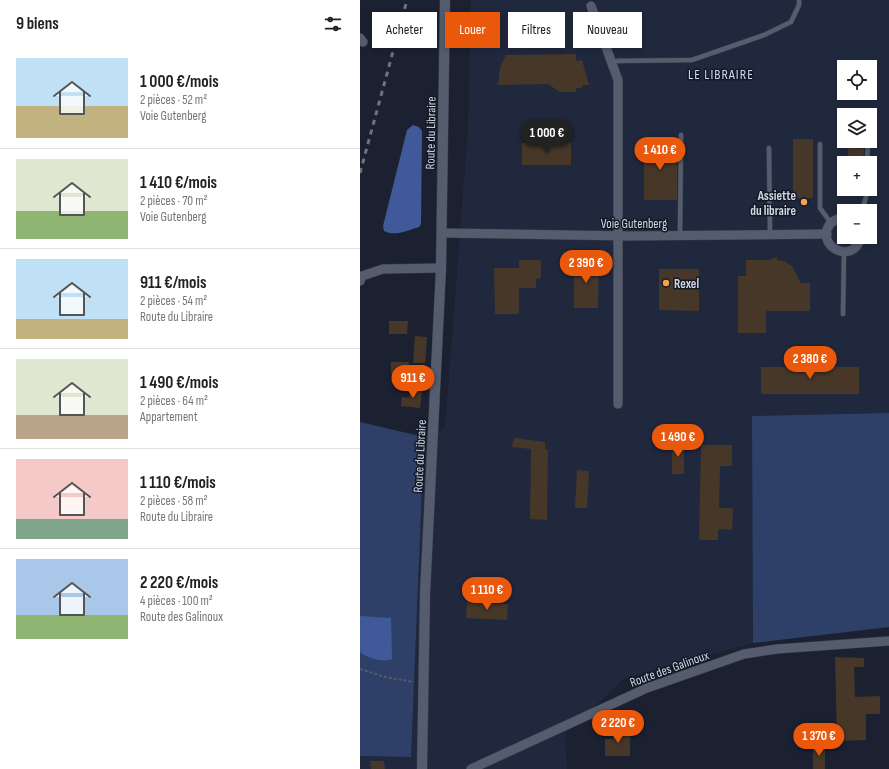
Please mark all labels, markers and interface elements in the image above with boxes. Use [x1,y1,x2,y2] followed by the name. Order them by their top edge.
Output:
[372,12,437,48] chip: Acheter
[445,12,500,48] chip: Louer
[508,12,565,48] chip: Filtres
[573,12,642,48] chip: Nouveau
[322,13,344,35] icon: filters
[16,14,59,34] text: 9 biens
[837,60,877,244] map controls
[837,60,877,100] button: locate
[688,66,754,83] district label: LE LIBRAIRE
[140,72,219,92] text: 1 000 €/mois
[48,74,96,122] icon: home
[140,92,207,108] text: 2 pièces · 52 m²
[422,96,440,170] street label: Route du Libraire
[140,108,206,124] text: Voie Gutenberg
[837,108,877,148] button: layers
[510,120,584,154] pin: 1 000 €
[530,125,564,141] text: 1 000 €
[623,137,697,171] pin: 1 410 €
[643,142,677,158] text: 1 410 €
[837,156,877,196] button: +
[140,173,217,193] text: 1 410 €/mois
[48,175,96,223] icon: home
[750,188,796,219] place label: Assiette du libraire
[140,193,208,209] text: 2 pièces · 70 m²
[799,197,809,207] marker: Assiette du libraire
[837,204,877,244] button: −
[140,209,206,225] text: Voie Gutenberg
[601,216,667,232] street label: Voie Gutenberg
[549,250,623,284] pin: 2 390 €
[569,255,603,271] text: 2 390 €
[140,273,207,293] text: 911 €/mois
[48,275,96,323] icon: home
[674,276,699,292] place label: Rexel
[661,278,671,288] marker: Rexel
[140,293,207,309] text: 2 pièces · 54 m²
[140,309,213,325] text: Route du Libraire
[773,346,847,380] pin: 2 380 €
[793,351,827,367] text: 2 380 €
[385,365,441,399] pin: 911 €
[400,370,426,386] text: 911 €
[140,373,219,393] text: 1 490 €/mois
[48,375,96,423] icon: home
[140,393,208,409] text: 2 pièces · 64 m²
[140,409,198,425] text: Appartement
[410,419,430,493] street label: Route du Libraire
[641,424,715,458] pin: 1 490 €
[661,429,695,445] text: 1 490 €
[140,473,216,493] text: 1 110 €/mois
[48,475,96,523] icon: home
[140,493,208,509] text: 2 pièces · 58 m²
[140,509,213,525] text: Route du Libraire
[140,573,218,593] text: 2 220 €/mois
[48,575,96,623] icon: home
[450,577,524,611] pin: 1 110 €
[471,582,503,598] text: 1 110 €
[140,593,213,609] text: 4 pièces · 100 m²
[140,609,223,625] text: Route des Galinoux
[628,647,711,691] street label: Route des Galinoux
[581,710,655,744] pin: 2 220 €
[601,715,635,731] text: 2 220 €
[782,723,856,757] pin: 1 370 €
[802,728,836,744] text: 1 370 €

